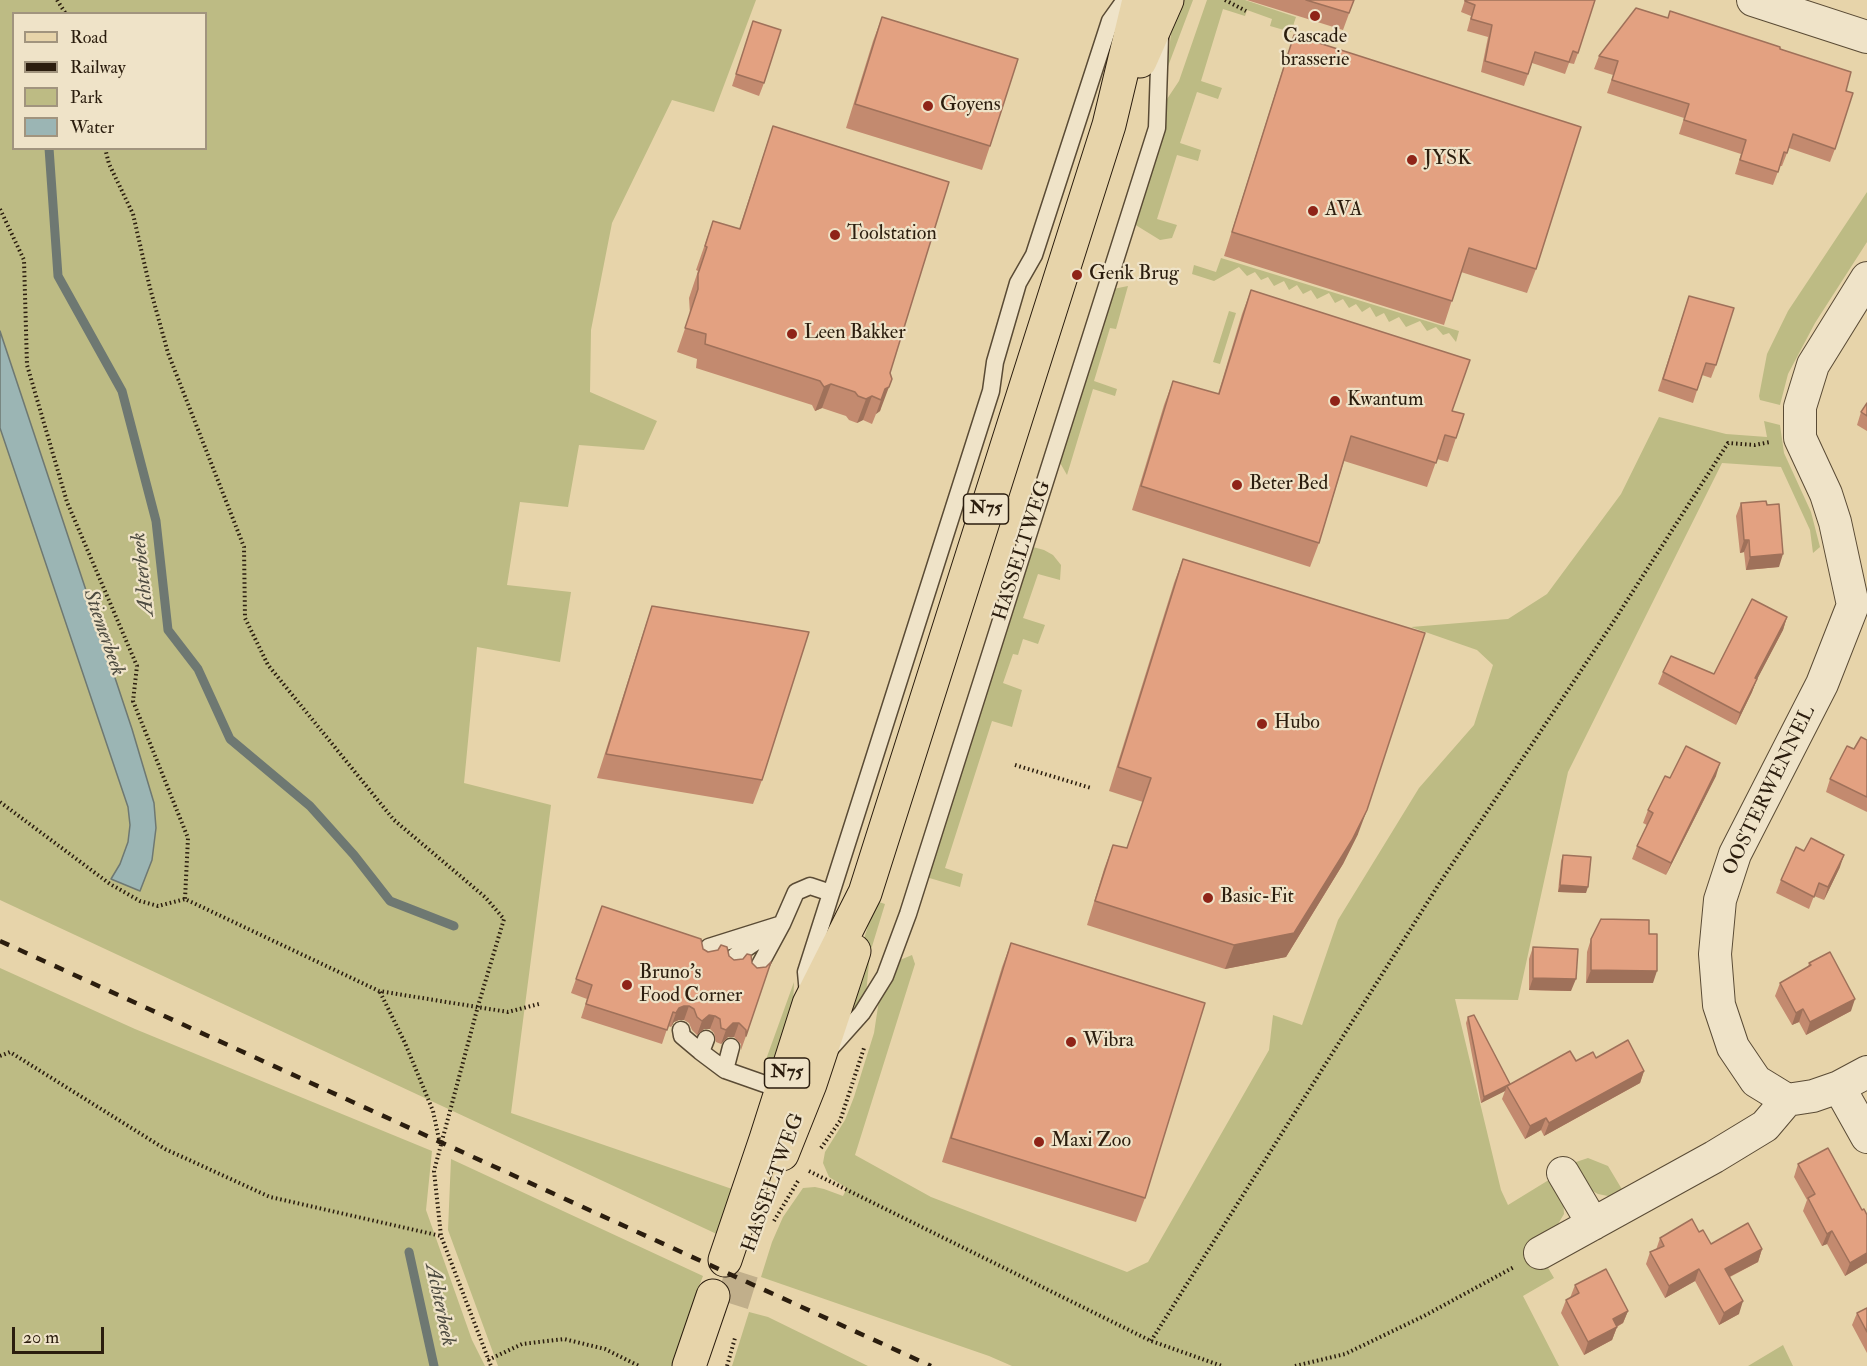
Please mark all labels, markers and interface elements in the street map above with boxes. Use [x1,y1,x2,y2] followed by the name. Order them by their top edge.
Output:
[1308,9,1322,23] marker: Cascade brasserie
[12,12,207,150] legend
[70,26,108,49] text: Road
[1281,26,1349,73] place label: Cascade brasserie
[70,56,126,79] text: Railway
[70,86,103,109] text: Park
[940,94,1001,118] place label: Goyens
[921,99,935,113] marker: Goyens
[70,116,114,139] text: Water
[1424,148,1471,172] place label: JYSK
[1405,153,1419,167] marker: JYSK
[1325,199,1362,223] place label: AVA
[1306,204,1320,218] marker: AVA
[847,223,937,247] place label: Toolstation
[828,228,842,242] marker: Toolstation
[1089,263,1179,287] place label: Genk Brug
[1070,268,1084,282] marker: Genk Brug
[804,322,906,346] place label: Leen Bakker
[785,327,799,341] marker: Leen Bakker
[1347,389,1423,413] place label: Kwantum
[1328,394,1342,408] marker: Kwantum
[1249,473,1328,497] place label: Beter Bed
[989,478,1057,624] street label: HASSELTWEG
[1230,478,1244,492] marker: Beter Bed
[964,494,1008,524] road number: N75
[127,531,161,617] water label: Achterbeek
[76,586,130,680] water label: Stiemerbeek
[1718,702,1822,880] street label: OOSTERWENNEL
[1274,712,1320,736] place label: Hubo
[1255,717,1269,731] marker: Hubo
[1220,886,1294,910] place label: Basic-Fit
[1201,891,1215,905] marker: Basic-Fit
[639,962,742,1009] place label: Bruno's Food Corner
[620,978,634,992] marker: Bruno's Food Corner
[1083,1030,1134,1054] place label: Wibra
[1064,1035,1078,1049] marker: Wibra
[764,1058,810,1088] road number: N75
[738,1110,810,1256] street label: HASSELTWEG
[1051,1130,1131,1154] place label: Maxi Zoo
[1032,1135,1046,1149] marker: Maxi Zoo
[418,1261,460,1349] water label: Achterbeek
[15,1315,106,1353] scale bar
[23,1326,59,1349] text: 20 m

